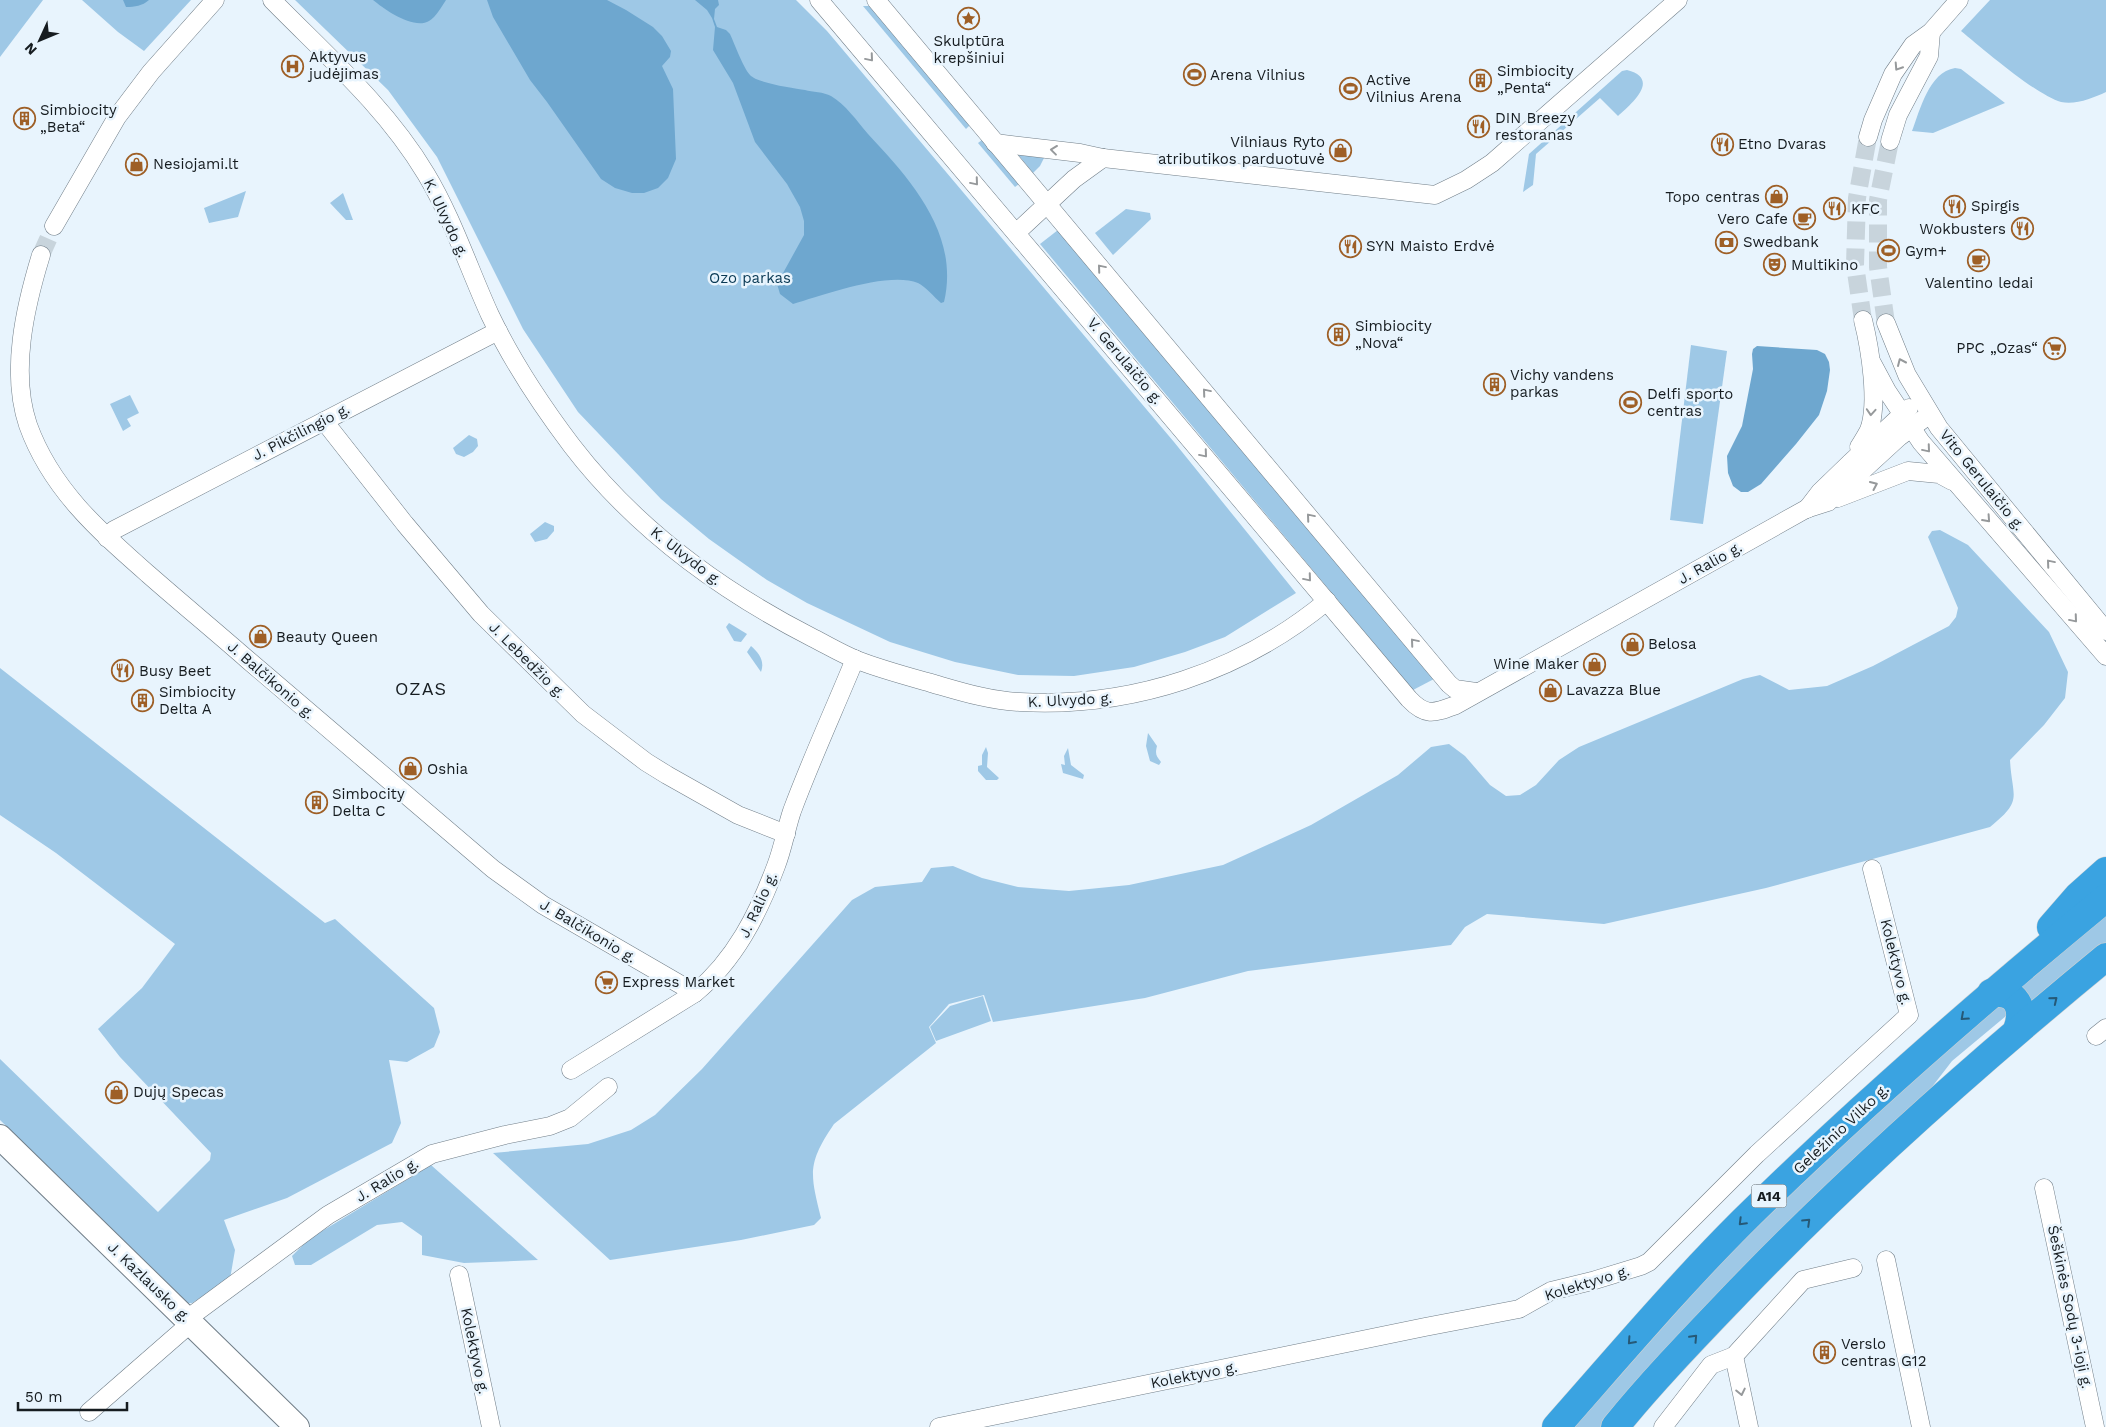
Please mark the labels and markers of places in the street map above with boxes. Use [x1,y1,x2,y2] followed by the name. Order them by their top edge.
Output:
[957,6,981,30] place icon: Skulptūra krepšiniui
[933,32,1005,67] place label: Skulptūra krepšiniui
[307,48,379,83] place label: Aktyvus judėjimas
[281,54,305,78] hospital icon: Aktyvus judėjimas
[1497,62,1574,97] place label: Simbiocity „Penta“
[1182,63,1206,87] sports icon: Arena Vilnius
[1210,66,1305,84] place label: Arena Vilnius
[1469,68,1493,92] building icon: Simbiocity „Penta“
[1366,71,1462,106] place label: Active Vilnius Arena
[1338,77,1362,101] sports icon: Active Vilnius Arena
[40,101,117,136] place label: Simbiocity „Beta“
[12,107,36,131] building icon: Simbiocity „Beta“
[1495,109,1575,144] place label: DIN Breezy restoranas
[1467,115,1491,139] restaurant icon: DIN Breezy restoranas
[1710,132,1734,156] restaurant icon: Etno Dvaras
[1158,133,1325,168] place label: Vilniaus Ryto atributikos parduotuvė
[1738,135,1826,153] place label: Etno Dvaras
[1329,139,1353,163] shop icon: Vilniaus Ryto atributikos parduotuvė
[125,152,149,176] shop icon: Nesiojami.lt
[153,155,239,173] place label: Nesiojami.lt
[1764,185,1788,209] shop icon: Topo centras
[1665,188,1760,206] place label: Topo centras
[1943,194,1967,218] restaurant icon: Spirgis
[1823,197,1847,221] restaurant icon: KFC
[1971,197,2020,215] place label: Spirgis
[1851,200,1880,218] place label: KFC
[1792,207,1816,231] cafe icon: Vero Cafe
[1717,210,1788,228] place label: Vero Cafe
[2010,217,2034,241] restaurant icon: Wokbusters
[1919,220,2006,238] place label: Wokbusters
[1715,230,1739,254] bank icon: Swedbank
[1743,233,1819,251] place label: Swedbank
[1338,234,1362,258] restaurant icon: SYN Maisto Erdvė
[1366,237,1495,255] place label: SYN Maisto Erdvė
[1877,239,1901,263] sports icon: Gym+
[1905,242,1947,260] place label: Gym+
[1967,248,1991,272] cafe icon: Valentino ledai
[1763,253,1787,277] theatre icon: Multikino
[1791,256,1858,274] place label: Multikino
[1925,274,2033,292] place label: Valentino ledai
[1355,317,1432,352] place label: Simbiocity „Nova“
[1327,323,1351,347] building icon: Simbiocity „Nova“
[2042,336,2066,360] supermarket icon: PPC „Ozas“
[1956,339,2038,357] place label: PPC „Ozas“
[1510,366,1614,401] place label: Vichy vandens parkas
[1482,372,1506,396] building icon: Vichy vandens parkas
[1647,385,1733,420] place label: Delfi sporto centras
[1619,391,1643,415] sports icon: Delfi sporto centras
[248,625,272,649] shop icon: Beauty Queen
[276,628,378,646] place label: Beauty Queen
[1620,632,1644,656] shop icon: Belosa
[1648,635,1697,653] place label: Belosa
[1583,652,1607,676] shop icon: Wine Maker
[1493,655,1579,673] place label: Wine Maker
[111,659,135,683] restaurant icon: Busy Beet
[139,662,212,680] place label: Busy Beet
[1538,678,1562,702] shop icon: Lavazza Blue
[1566,681,1661,699] place label: Lavazza Blue
[159,683,236,718] place label: Simbiocity Delta A
[131,689,155,713] building icon: Simbiocity Delta A
[399,757,423,781] shop icon: Oshia
[427,760,468,778] place label: Oshia
[332,785,405,820] place label: Simbocity Delta C
[304,791,328,815] building icon: Simbocity Delta C
[594,970,618,994] supermarket icon: Express Market
[622,973,735,991] place label: Express Market
[105,1080,129,1104] shop icon: Dujų Specas
[133,1083,224,1101] place label: Dujų Specas
[1841,1335,1926,1370] place label: Verslo centras G12
[1813,1341,1837,1365] building icon: Verslo centras G12

